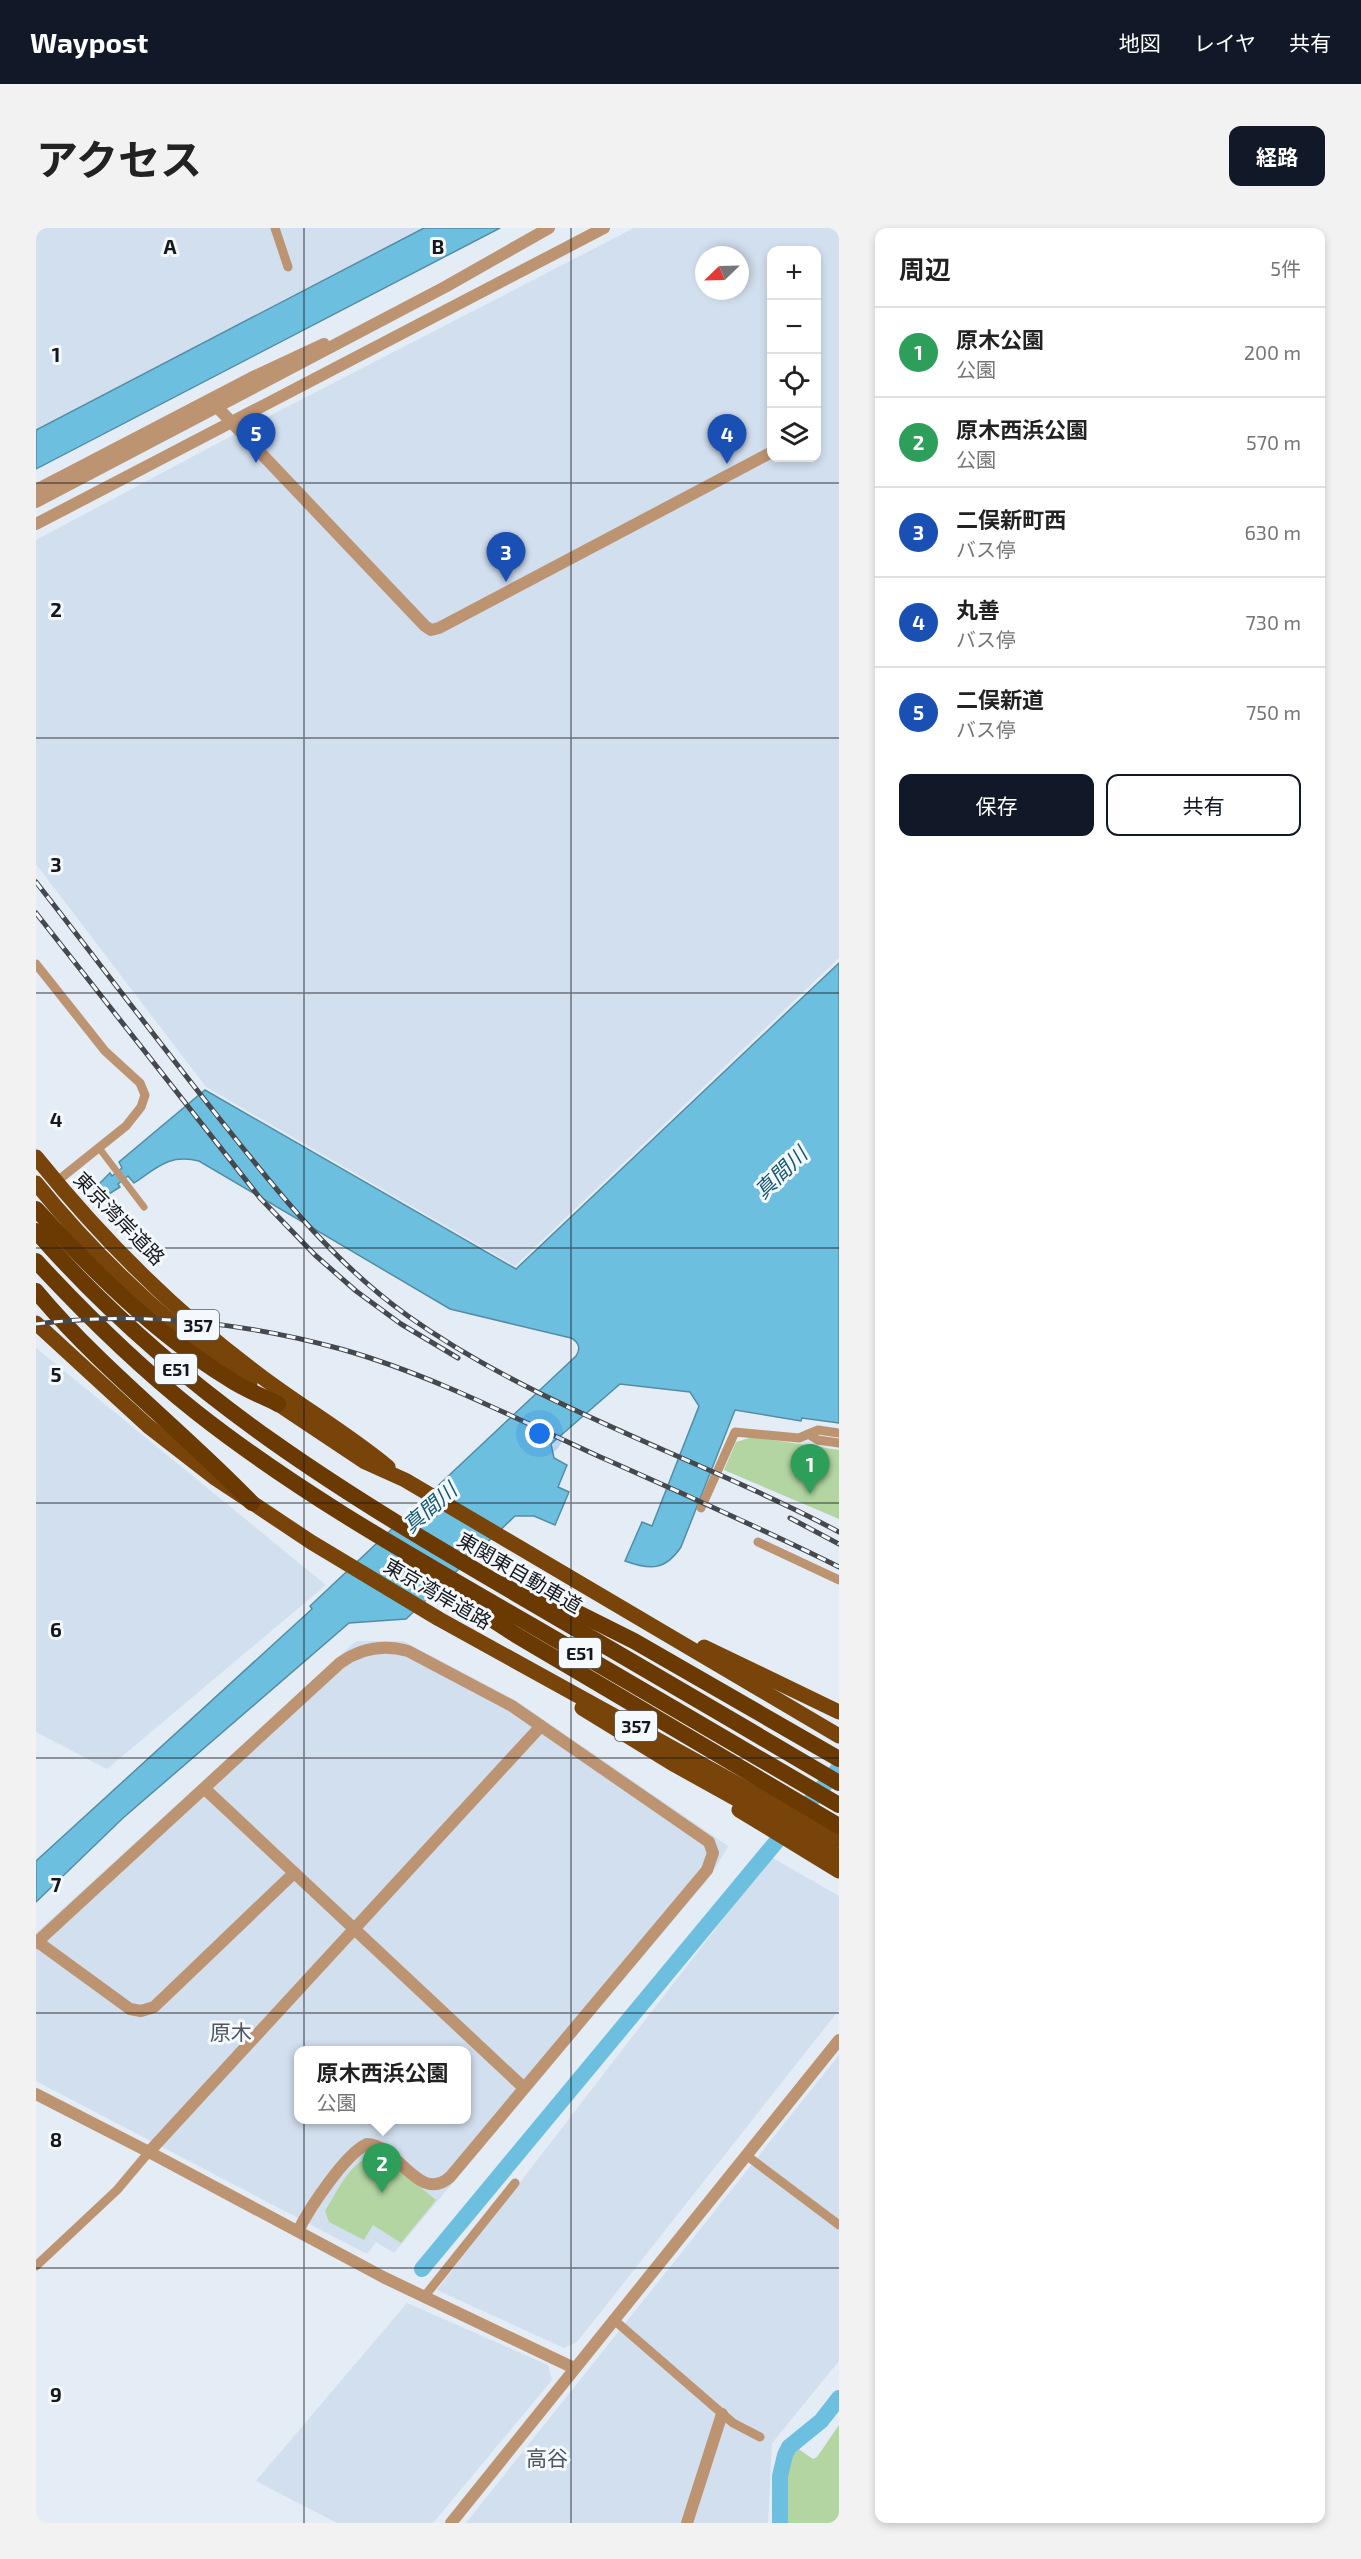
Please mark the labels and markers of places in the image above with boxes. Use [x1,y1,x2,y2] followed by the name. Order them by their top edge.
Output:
[236,414,276,463] pin: 5
[708,414,746,464] pin: 4
[486,532,526,582] pin: 3
[790,1444,830,1494] pin: 1
[362,2144,402,2193] pin: 2

